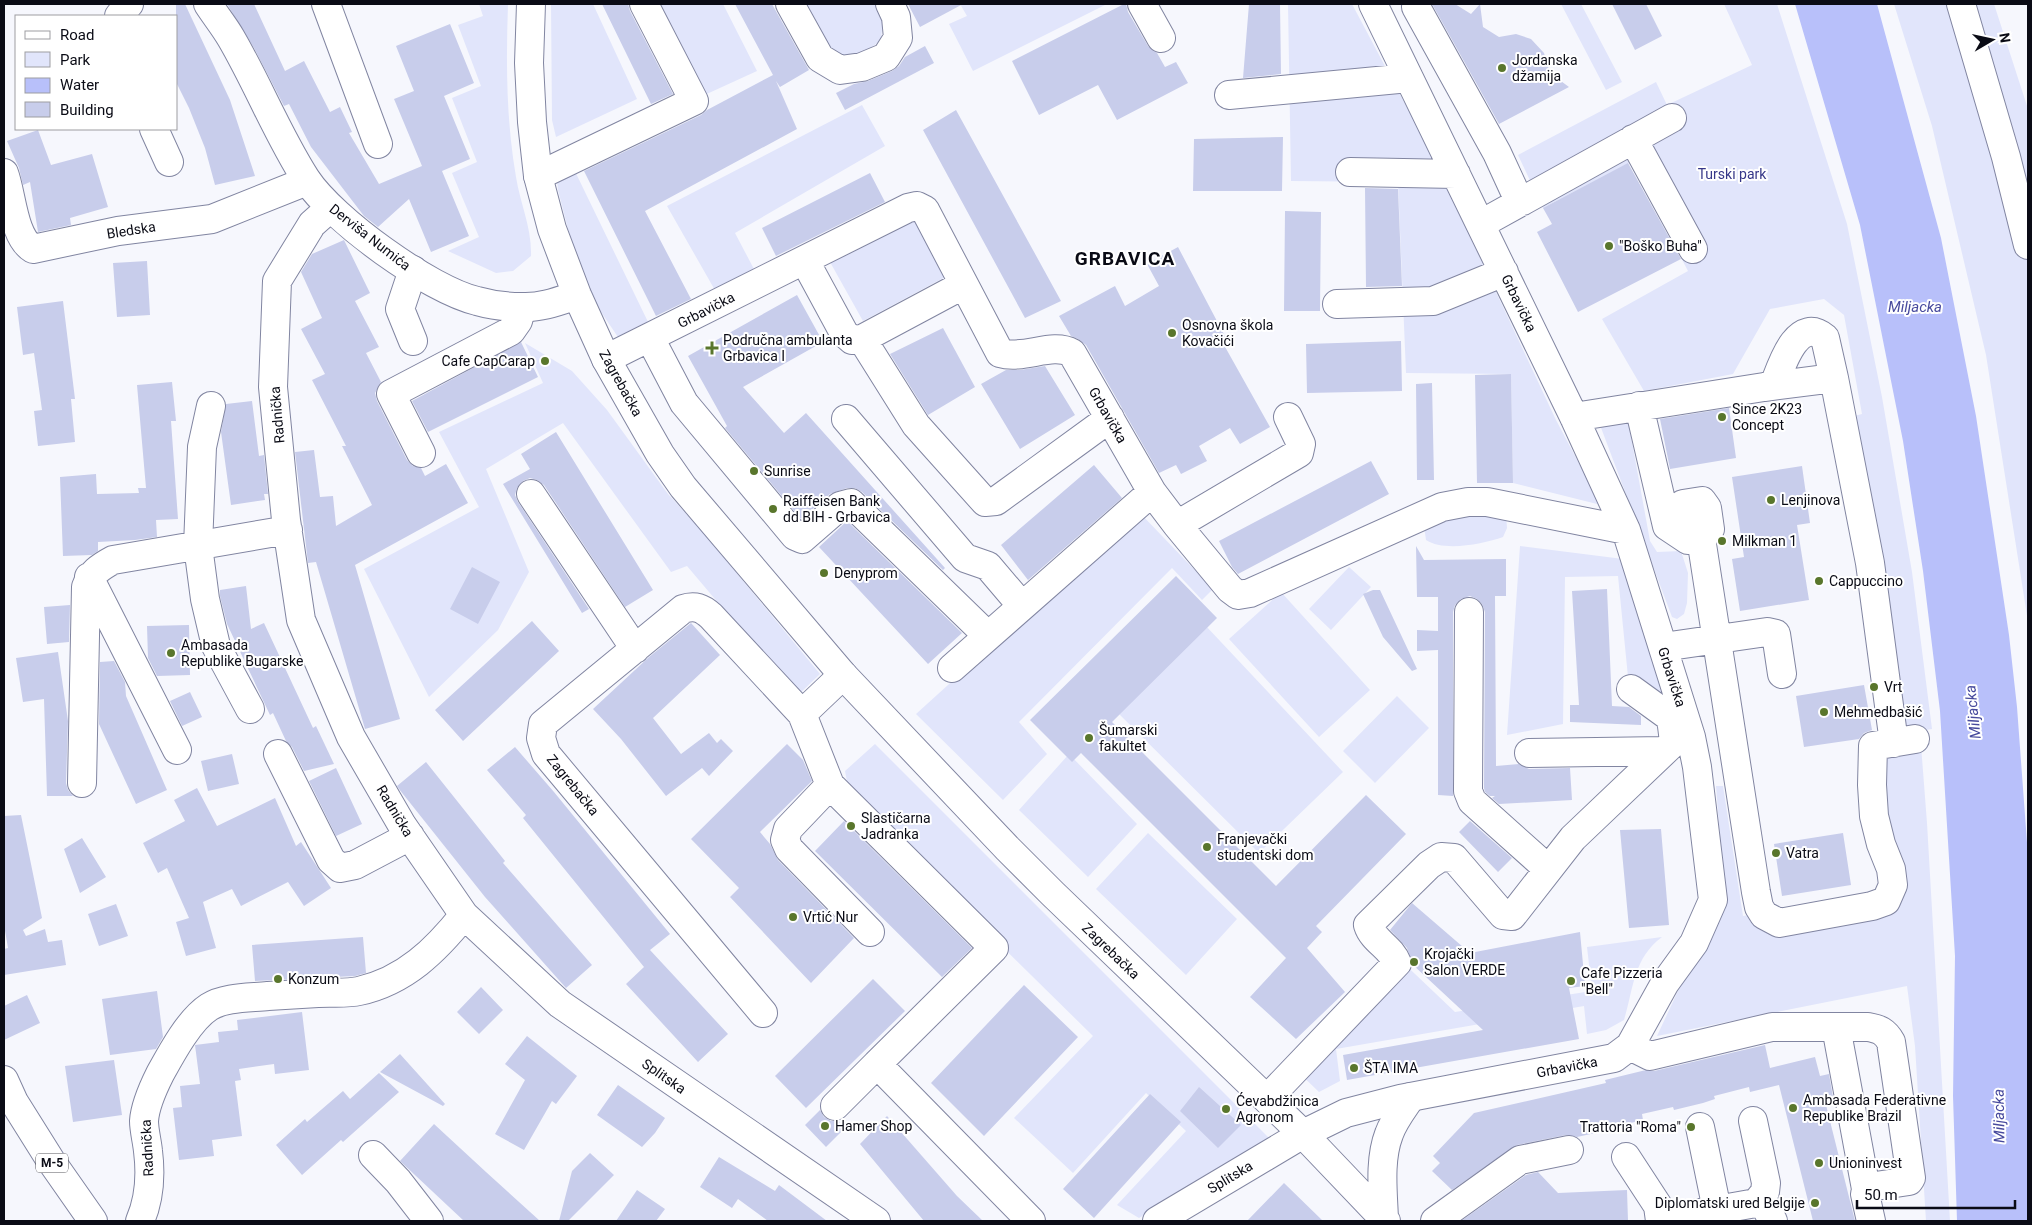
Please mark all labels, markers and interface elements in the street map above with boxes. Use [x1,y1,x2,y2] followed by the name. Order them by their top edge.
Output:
[15,15,178,130] legend
[1967,15,2017,65] north arrow
[60,26,94,44] text: Road
[1996,32,2014,44] text: N
[60,51,91,69] text: Park
[1512,52,1578,84] place label: Jordanska džamija
[1496,62,1508,74] marker: Jordanska džamija
[60,76,99,94] text: Water
[60,101,114,119] text: Building
[1698,166,1767,182] park label: Turski park
[326,200,414,274] street label: Derviša Numića
[105,218,157,242] street label: Bledska
[1619,238,1702,254] place label: "Boško Buha"
[1603,240,1615,252] marker: "Boško Buha"
[1075,247,1175,270] district label: GRBAVICA
[1498,272,1540,334] street label: Grbavička
[675,289,737,331] street label: Grbavička
[1888,298,1942,316] water label: Miljacka
[1182,317,1273,349] place label: Osnovna škola Kovačići
[1166,327,1178,339] marker: Osnovna škola Kovačići
[723,332,853,364] place label: Područna ambulanta Grbavica I
[705,341,719,355] marker: Područna ambulanta Grbavica I
[596,347,646,419] street label: Zagrebačka
[441,353,535,369] place label: Cafe CapCarap
[539,355,551,367] marker: Cafe CapCarap
[1086,384,1130,446] street label: Grbavička
[267,386,287,444] street label: Radnička
[1732,401,1802,433] place label: Since 2K23 Concept
[1716,411,1728,423] marker: Since 2K23 Concept
[764,463,811,479] place label: Sunrise
[748,465,760,477] marker: Sunrise
[1781,492,1840,508] place label: Lenjinova
[783,493,890,525] place label: Raiffeisen Bank dd BIH - Grbavica
[1765,494,1777,506] marker: Lenjinova
[767,503,779,515] marker: Raiffeisen Bank dd BIH - Grbavica
[1732,533,1797,549] place label: Milkman 1
[1716,535,1728,547] marker: Milkman 1
[834,565,898,581] place label: Denyprom
[818,567,830,579] marker: Denyprom
[1829,573,1903,589] place label: Cappuccino
[1813,575,1825,587] marker: Cappuccino
[181,637,303,669] place label: Ambasada Republike Bugarske
[1655,645,1689,709] street label: Grbavička
[165,647,177,659] marker: Ambasada Republike Bugarske
[1884,679,1903,695] place label: Vrt
[1868,681,1880,693] marker: Vrt
[1961,684,1985,740] water label: Miljacka
[1834,704,1922,720] place label: Mehmedbašić
[1818,706,1830,718] marker: Mehmedbašić
[1099,721,1157,754] place label: Šumarski fakultet
[1083,732,1095,744] marker: Šumarski fakultet
[544,751,602,819] street label: Zagrebačka
[373,782,417,840] street label: Radnička
[861,810,931,842] place label: Slastičarna Jadranka
[845,820,857,832] marker: Slastičarna Jadranka
[1217,831,1314,863] place label: Franjevački studentski dom
[1201,841,1213,853] marker: Franjevački studentski dom
[1786,845,1819,861] place label: Vatra
[1770,847,1782,859] marker: Vatra
[803,909,858,925] place label: Vrtić Nur
[787,911,799,923] marker: Vrtić Nur
[1079,920,1143,982] street label: Zagrebačka
[1424,946,1505,978] place label: Krojački Salon VERDE
[1408,956,1420,968] marker: Krojački Salon VERDE
[1581,965,1663,997] place label: Cafe Pizzeria "Bell"
[288,971,339,987] place label: Konzum
[272,973,284,985] marker: Konzum
[1565,975,1577,987] marker: Cafe Pizzeria "Bell"
[1535,1053,1599,1081] street label: Grbavička
[639,1055,689,1097] street label: Splitska
[1364,1059,1418,1076] place label: ŠTA IMA
[1348,1062,1360,1074] marker: ŠTA IMA
[1990,1089,2008,1143] water label: Miljacka
[1236,1092,1319,1125] place label: Ćevabdžinica Agronom
[1803,1092,1946,1124] place label: Ambasada Federativne Republike Brazil
[1787,1102,1799,1114] marker: Ambasada Federativne Republike Brazil
[1220,1103,1232,1115] marker: Ćevabdžinica Agronom
[835,1118,913,1134] place label: Hamer Shop
[138,1119,156,1177] street label: Radnička
[1580,1119,1681,1135] place label: Trattoria "Roma"
[819,1120,831,1132] marker: Hamer Shop
[1685,1121,1697,1133] marker: Trattoria "Roma"
[36,1154,68,1172] road number: M-5
[1829,1155,1902,1171] place label: Unioninvest
[1205,1157,1255,1197] street label: Splitska
[1813,1157,1825,1169] marker: Unioninvest
[1857,1178,2014,1210] scale bar
[1864,1186,1898,1204] text: 50 m
[1655,1195,1805,1211] place label: Diplomatski ured Belgije
[1809,1197,1821,1209] marker: Diplomatski ured Belgije

